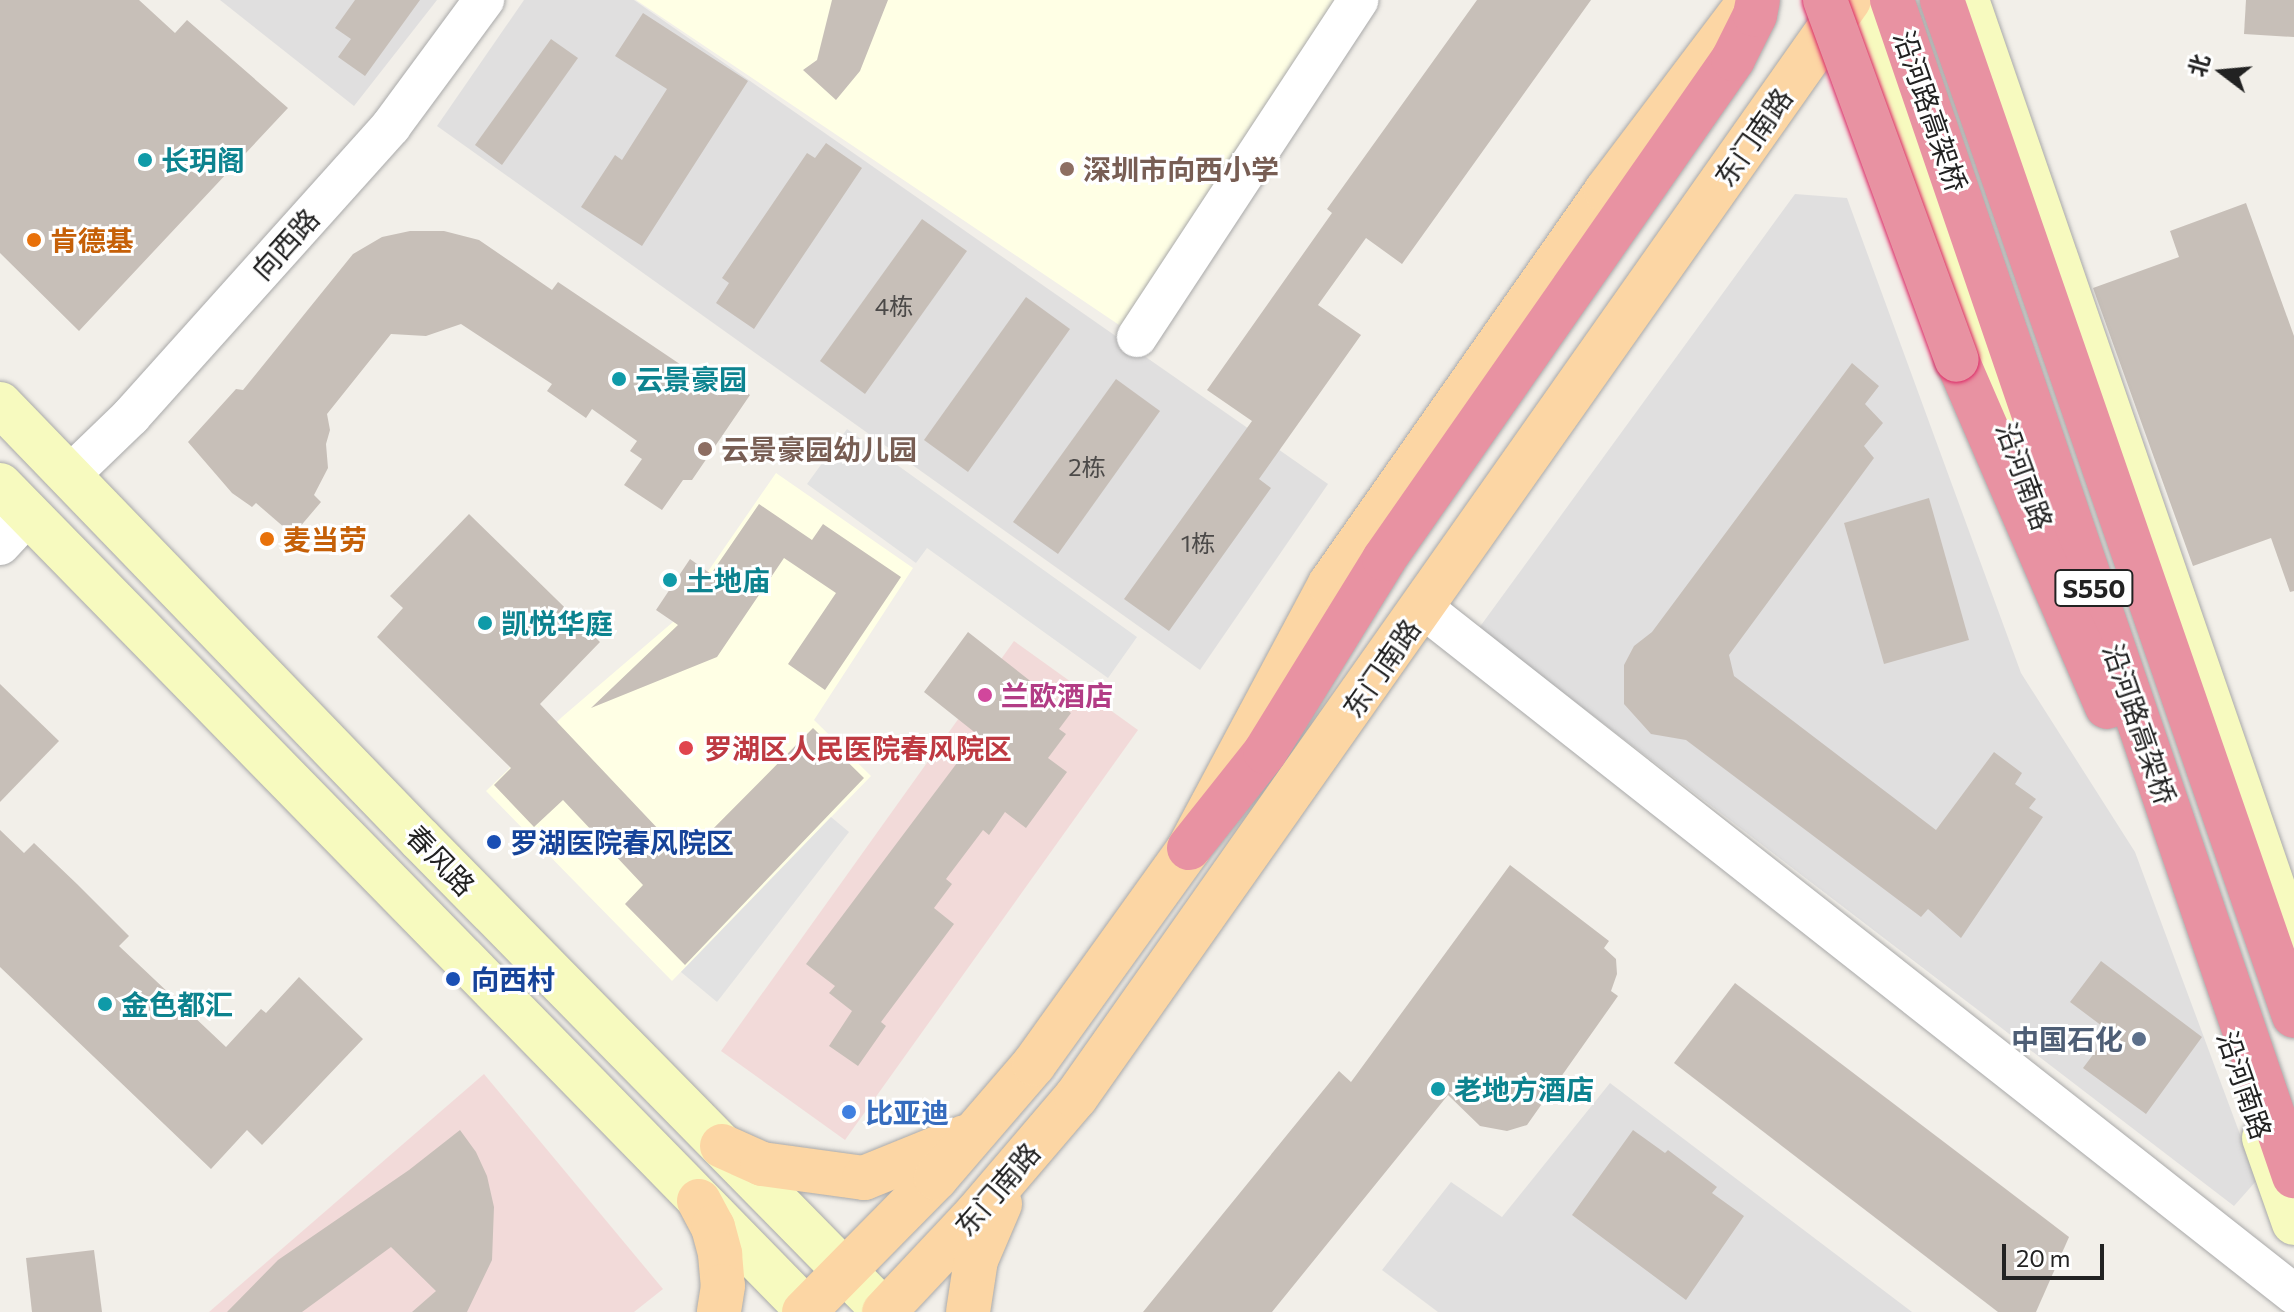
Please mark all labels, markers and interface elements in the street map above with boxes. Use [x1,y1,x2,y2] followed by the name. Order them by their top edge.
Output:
[1888,26,1974,196] street label: 沿河路高架桥
[2182,32,2262,112] north arrow
[2182,51,2214,80] text: 北
[1707,81,1799,193] street label: 东门南路
[161,143,245,177] place label: 长玥阁
[136,151,154,169] marker: 长玥阁
[1083,152,1279,186] place label: 深圳市向西小学
[1058,160,1076,178] marker: 深圳市向西小学
[244,202,326,286] street label: 向西路
[50,223,134,257] place label: 肯德基
[25,231,43,249] marker: 肯德基
[875,292,913,320] house number: 4栋
[635,362,747,396] place label: 云景豪园
[610,370,628,388] marker: 云景豪园
[1990,418,2060,534] street label: 沿河南路
[721,432,917,466] place label: 云景豪园幼儿园
[696,440,714,458] marker: 云景豪园幼儿园
[1068,453,1106,481] house number: 2栋
[283,522,367,556] place label: 麦当劳
[1181,529,1215,557] house number: 1栋
[258,530,276,548] marker: 麦当劳
[686,563,770,597] place label: 土地庙
[2054,566,2134,610] road number: S550
[661,571,679,589] marker: 土地庙
[501,606,613,640] place label: 凯悦华庭
[1335,612,1427,724] street label: 东门南路
[476,614,494,632] marker: 凯悦华庭
[2097,639,2183,809] street label: 沿河路高架桥
[1001,678,1113,712] place label: 兰欧酒店
[976,686,994,704] marker: 兰欧酒店
[704,731,1012,765] place label: 罗湖区人民医院春风院区
[675,737,697,759] marker: 罗湖区人民医院春风院区
[400,818,482,902] street label: 春风路
[510,825,734,859] place label: 罗湖医院春风院区
[485,833,503,851] marker: 罗湖医院春风院区
[471,962,555,996] place label: 向西村
[442,968,464,990] marker: 向西村
[121,987,233,1021] place label: 金色都汇
[96,995,114,1013] marker: 金色都汇
[2011,1022,2123,1056] place label: 中国石化
[2211,1027,2279,1143] street label: 沿河南路
[2130,1030,2148,1048] marker: 中国石化
[1454,1072,1594,1106] place label: 老地方酒店
[1429,1080,1447,1098] marker: 老地方酒店
[865,1095,949,1129] place label: 比亚迪
[840,1103,858,1121] marker: 比亚迪
[948,1136,1046,1242] street label: 东门南路
[2006,1228,2108,1278] scale bar
[2016,1243,2070,1272] text: 20 m

